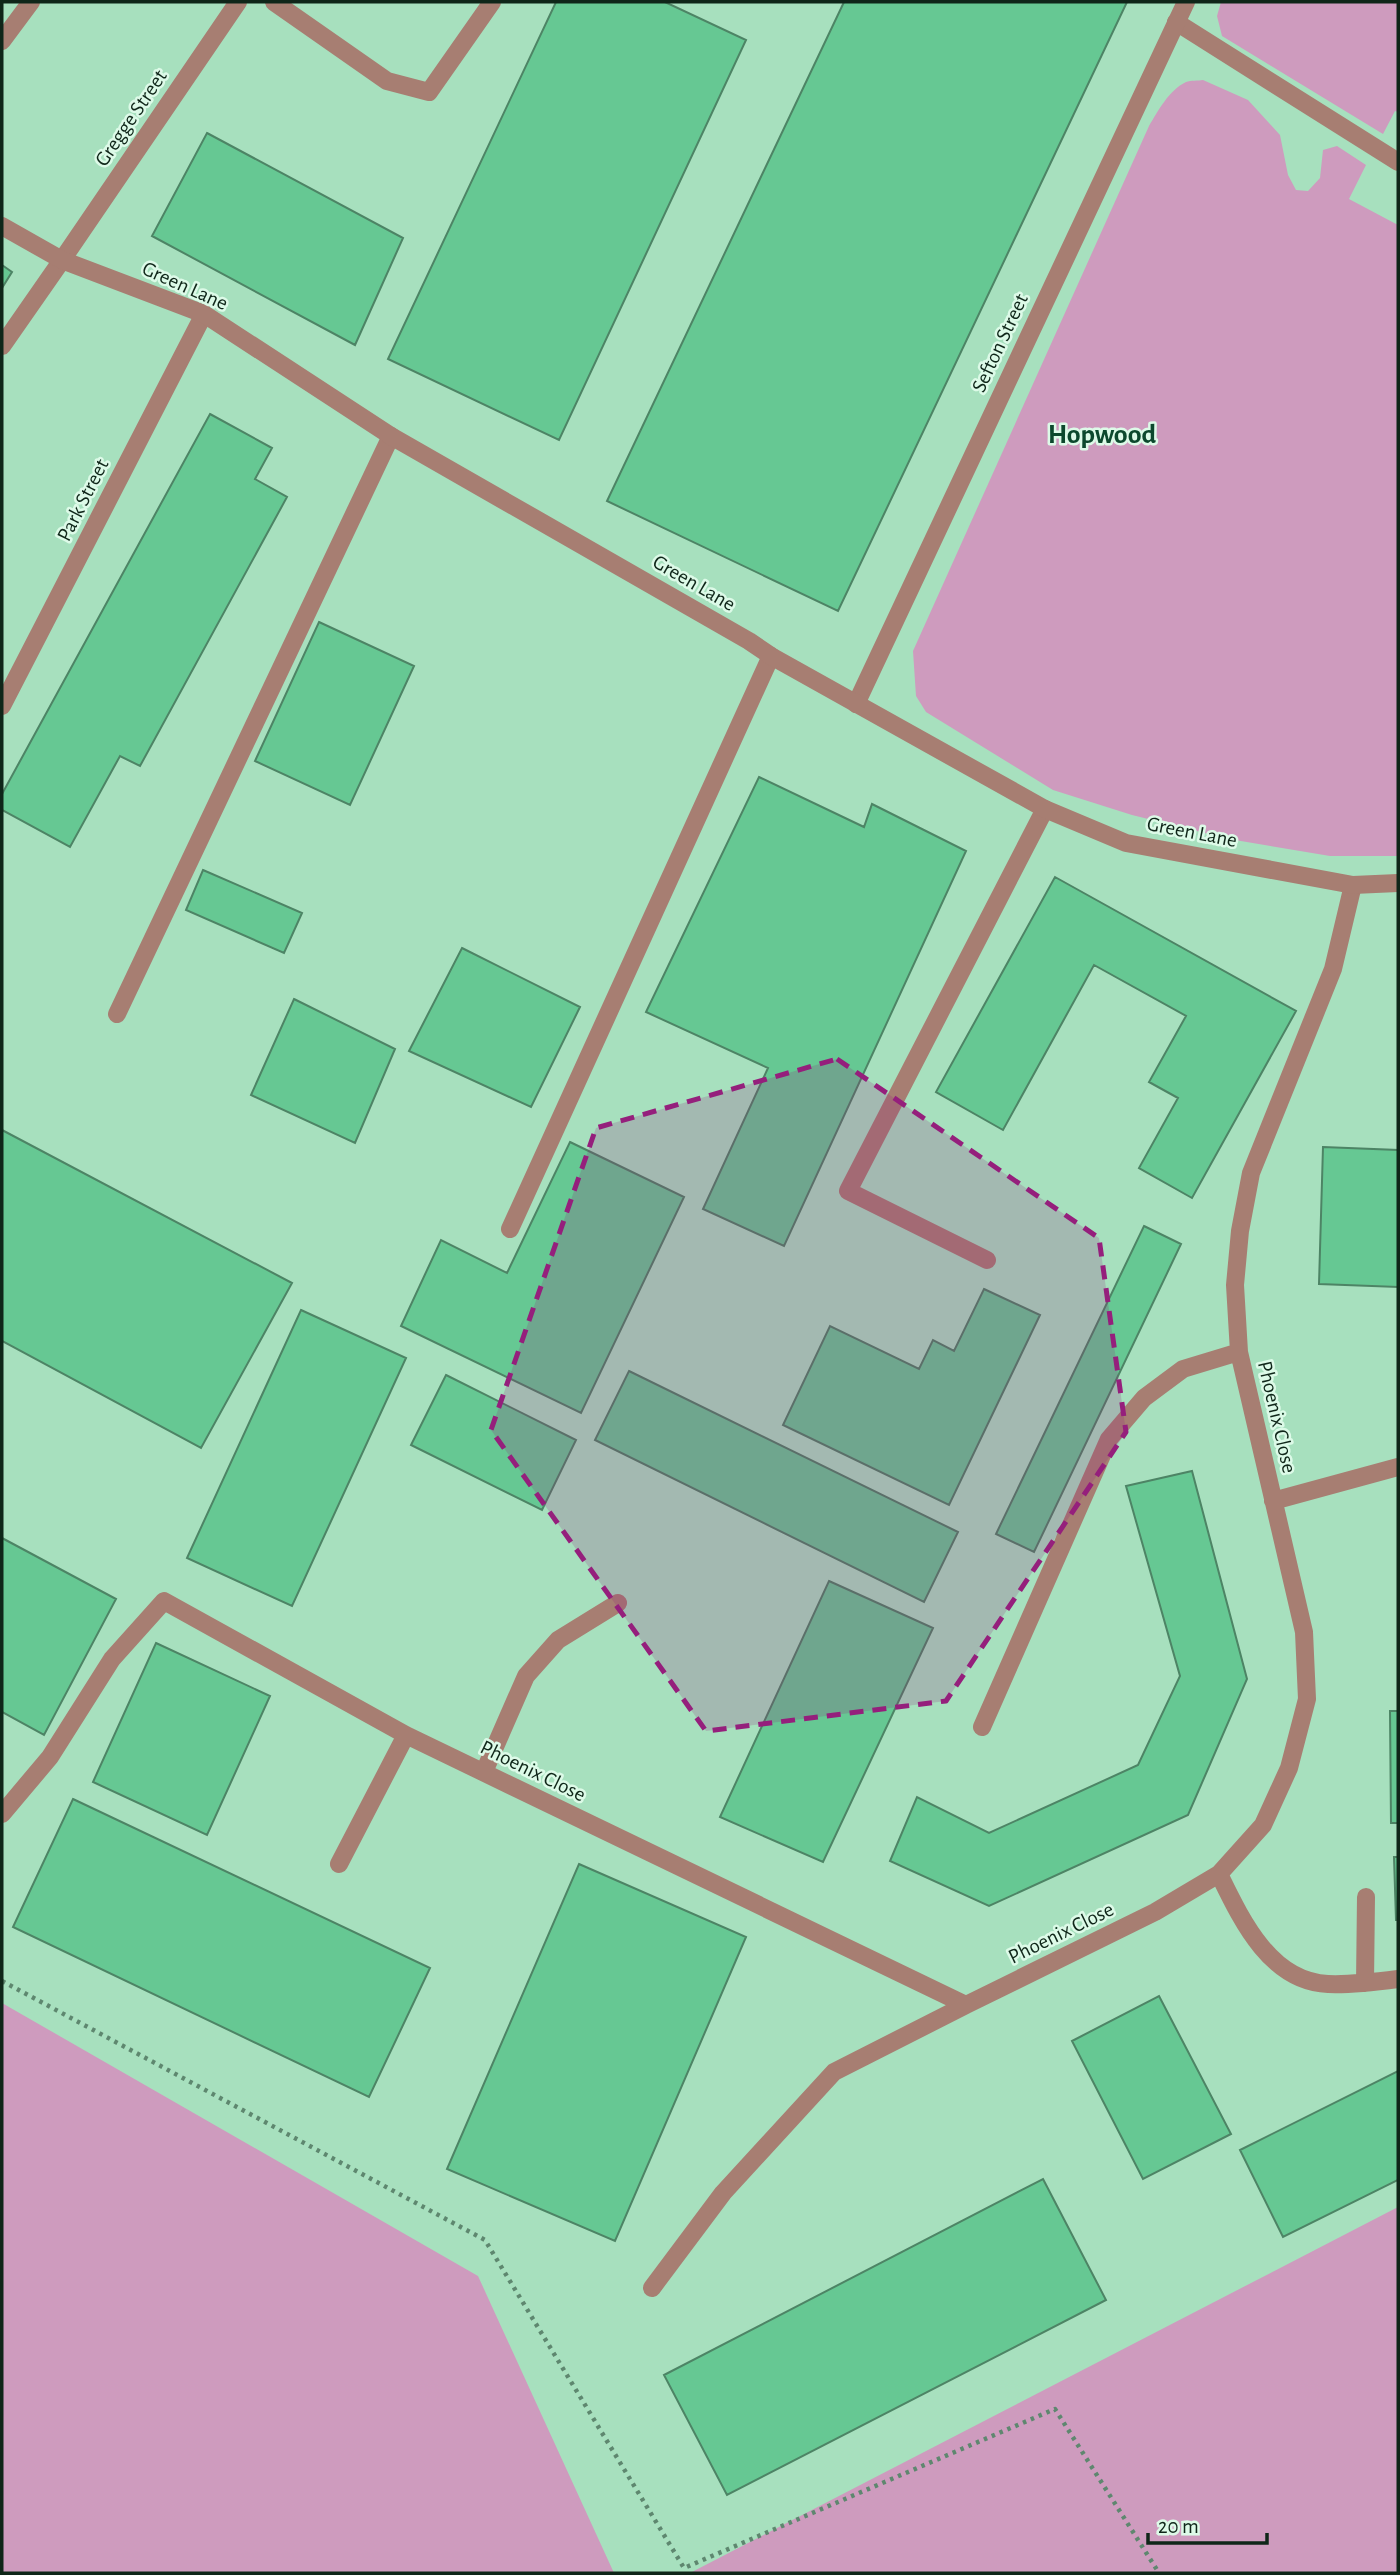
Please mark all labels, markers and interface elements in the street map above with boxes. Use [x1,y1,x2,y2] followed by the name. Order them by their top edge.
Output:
[91,66,171,170] street label: Gregge Street
[139,258,231,314] street label: Green Lane
[968,290,1032,395] street label: Sefton Street
[1048,421,1157,449] district label: Hopwood
[53,455,113,544] street label: Park Street
[649,551,739,615] street label: Green Lane
[1145,813,1239,851] street label: Green Lane
[1254,1359,1300,1475] street label: Phoenix Close
[477,1737,589,1805] street label: Phoenix Close
[1005,1899,1117,1967] street label: Phoenix Close
[1148,2502,1267,2546] scale bar
[1158,2516,1199,2537] text: 20 m

